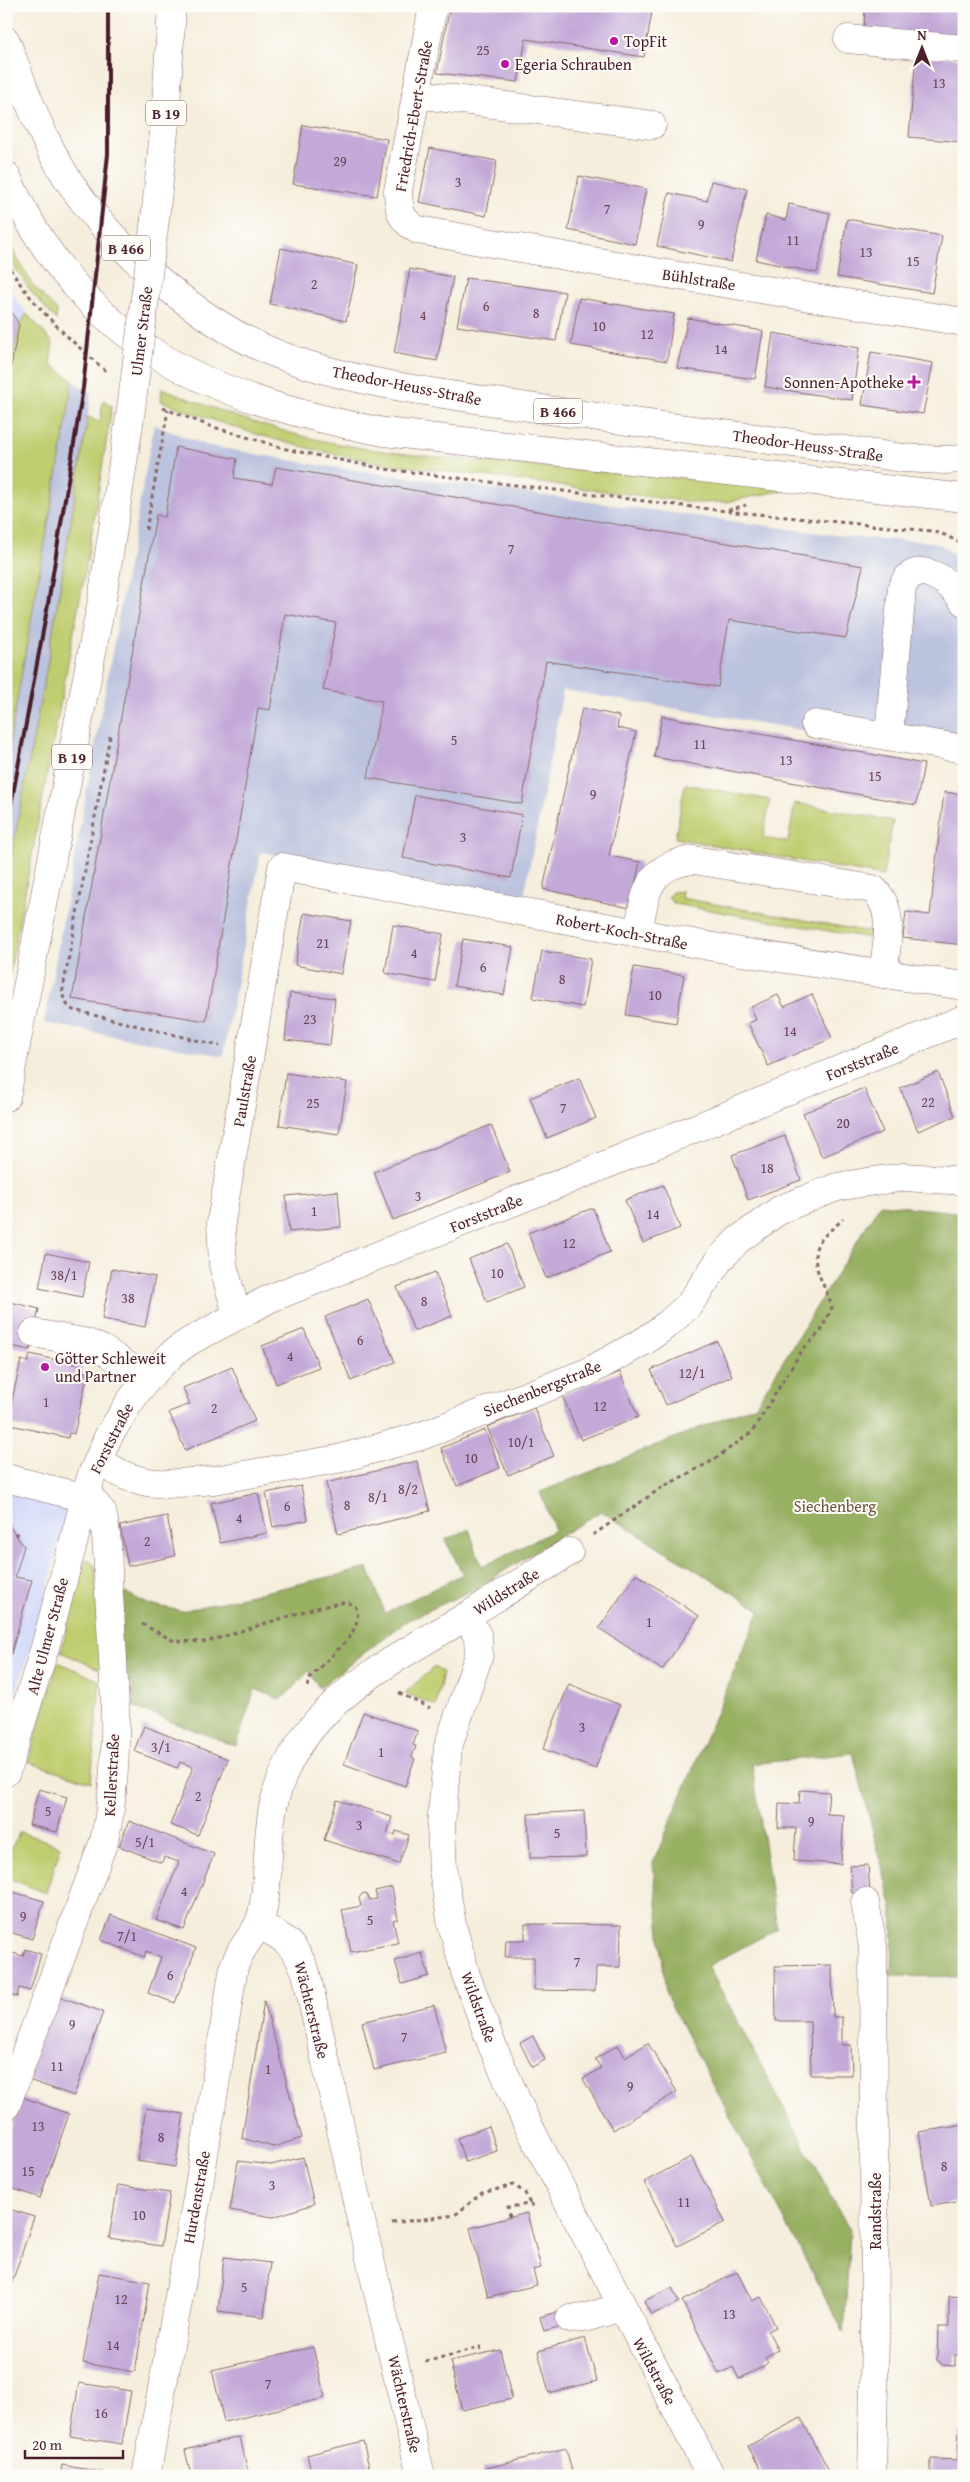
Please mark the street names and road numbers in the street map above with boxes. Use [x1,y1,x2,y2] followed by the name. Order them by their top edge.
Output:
[388,38,438,194] street label: Friedrich-Ebert-Straße
[146,100,186,126] road number: B 19
[102,236,150,260] road number: B 466
[661,261,737,297] street label: Bühlstraße
[124,285,158,377] street label: Ulmer Straße
[330,359,484,411] street label: Theodor-Heuss-Straße
[534,398,582,424] road number: B 466
[731,423,885,467] street label: Theodor-Heuss-Straße
[52,744,92,770] road number: B 19
[554,906,690,956] street label: Robert-Koch-Straße
[822,1035,902,1087] street label: Forststraße
[226,1053,262,1129] street label: Paulstraße
[446,1187,526,1239] street label: Forststraße
[479,1353,605,1423] street label: Siechenbergstraße
[83,1398,139,1478] street label: Forststraße
[468,1561,544,1621] street label: Wildstraße
[20,1574,74,1698] street label: Alte Ulmer Straße
[97,1733,125,1817] street label: Kellerstraße
[288,1959,336,2061] street label: Wächterstraße
[455,1968,503,2046] street label: Wildstraße
[176,2149,216,2245] street label: Hurdenstraße
[863,2172,887,2250] street label: Randstraße
[627,2333,683,2409] street label: Wildstraße
[382,2353,428,2455] street label: Wächterstraße

